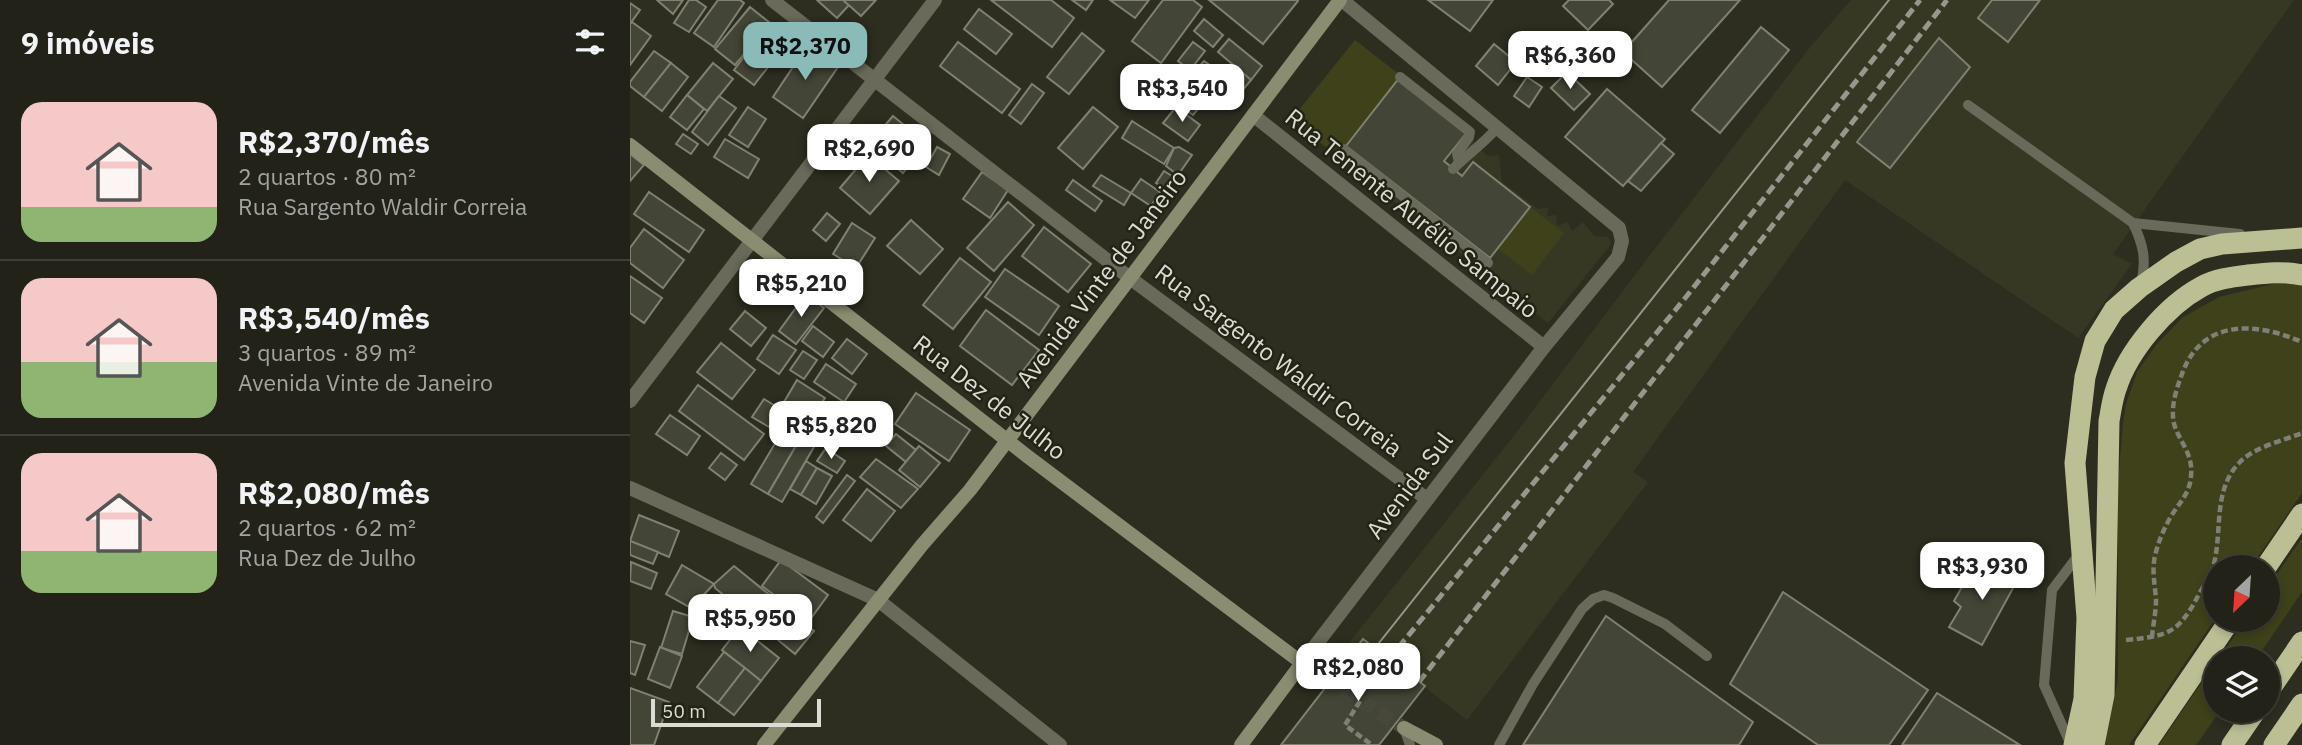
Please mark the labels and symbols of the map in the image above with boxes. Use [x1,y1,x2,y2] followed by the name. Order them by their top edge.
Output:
[740,22,870,82] pin: R$2,370
[1505,32,1635,91] pin: R$6,360
[1117,64,1247,124] pin: R$3,540
[1279,101,1545,325] street label: Rua Tenente Aurélio Sampaio
[804,124,934,184] pin: R$2,690
[1008,162,1194,394] street label: Avenida Vinte de Janeiro
[1149,256,1409,464] street label: Rua Sargento Waldir Correia
[736,260,866,319] pin: R$5,210
[907,327,1073,467] street label: Rua Dez de Julho
[766,402,896,461] pin: R$5,820
[1358,425,1460,545] street label: Avenida Sul
[1917,542,2047,602] pin: R$3,930
[2203,555,2280,632] north arrow
[685,594,815,654] pin: R$5,950
[1293,644,1423,703] pin: R$2,080
[651,696,821,728] scale bar

